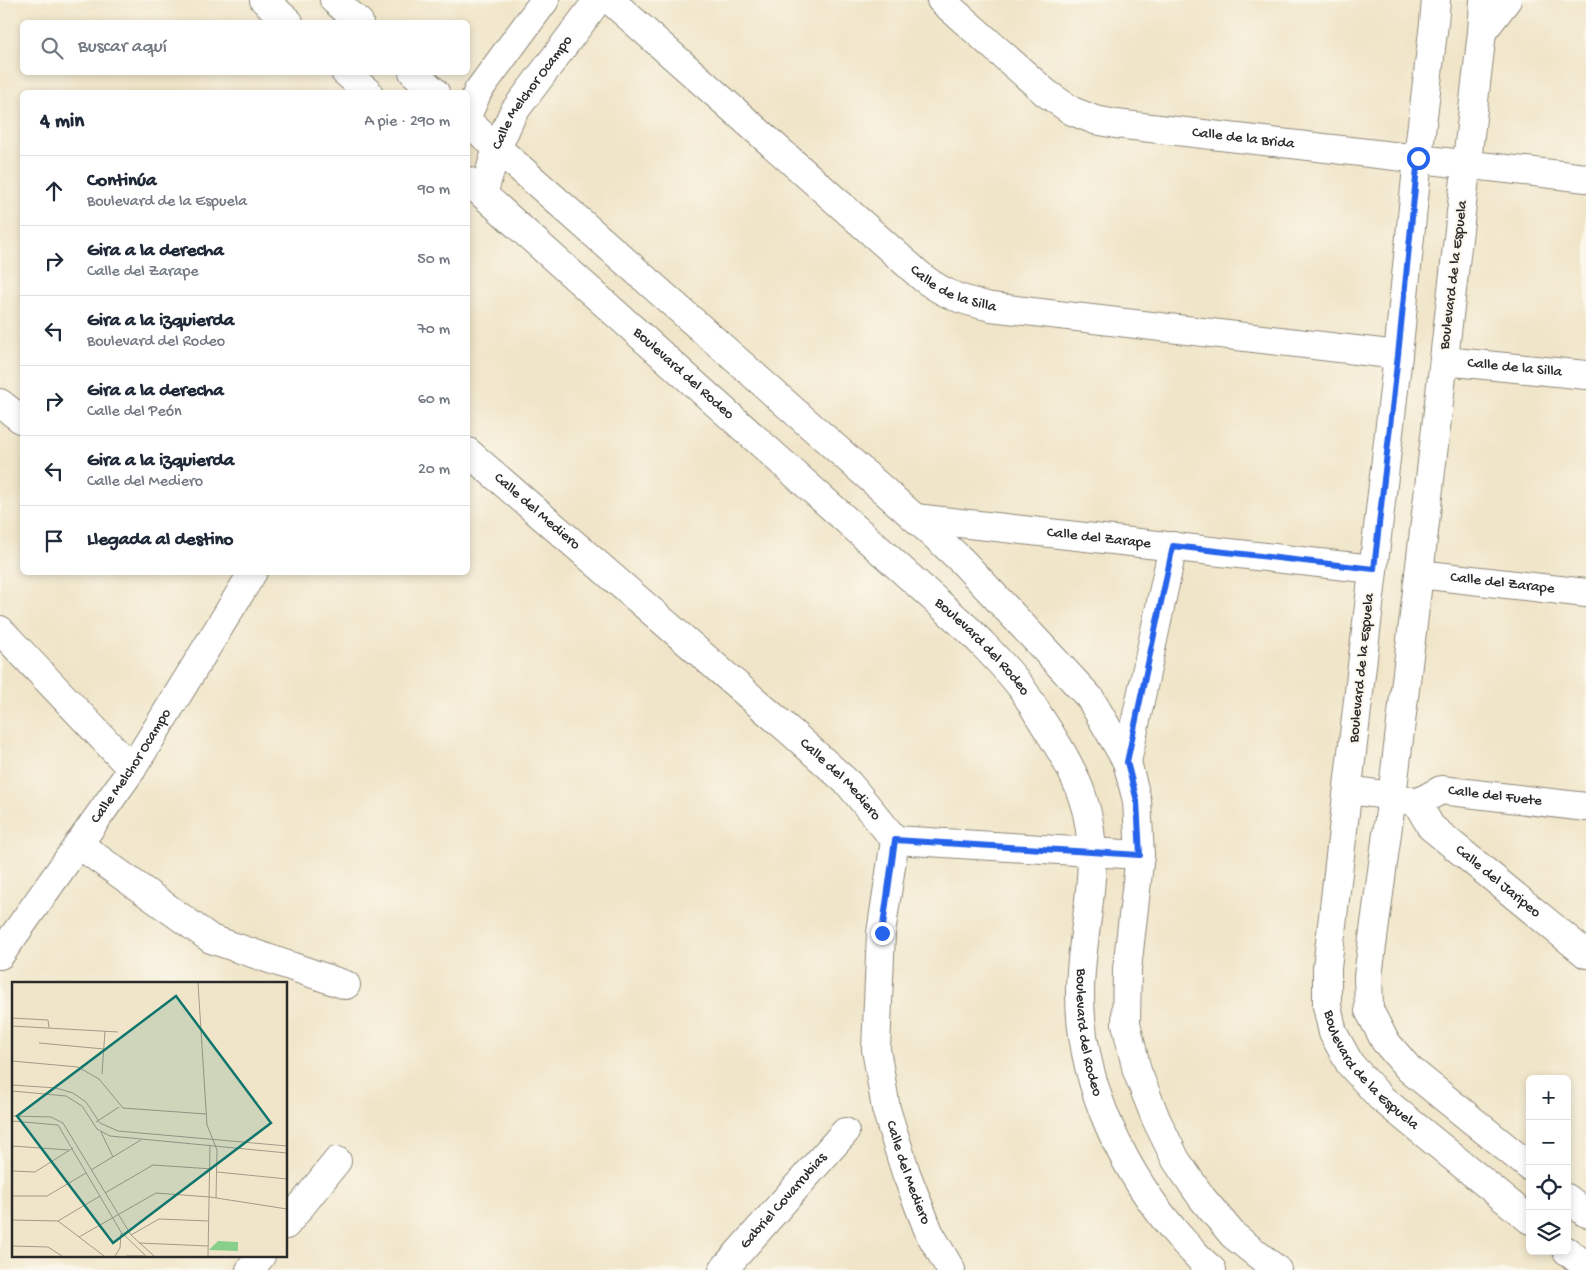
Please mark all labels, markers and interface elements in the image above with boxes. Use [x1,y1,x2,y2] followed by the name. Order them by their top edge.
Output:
[20,20,470,75] search box
[488,32,577,153] street label: Calle Melchor Ocampo
[38,34,66,62] icon: search
[78,36,167,59] text: Buscar aquí
[40,110,84,135] text: 4 min
[364,113,450,132] text: A pie · 290 m
[1191,124,1296,154] street label: Calle de la Brida
[1407,147,1430,170] route start
[87,170,157,193] text: Continúa
[40,177,68,205] icon: ahead
[418,181,450,200] text: 90 m
[87,193,247,212] text: Boulevard de la Espuela
[1436,199,1472,352] street label: Boulevard de la Espuela
[87,240,224,263] text: Gira a la derecha
[40,247,68,275] icon: right
[417,251,450,270] text: 50 m
[906,261,998,317] street label: Calle de la Silla
[87,263,199,282] text: Calle del Zarape
[87,310,234,333] text: Gira a la izquierda
[40,317,68,345] icon: left
[417,321,450,340] text: 70 m
[628,323,738,424] street label: Boulevard del Rodeo
[87,333,225,352] text: Boulevard del Rodeo
[1467,354,1563,382] street label: Calle de la Silla
[87,380,224,403] text: Gira a la derecha
[40,387,68,415] icon: right
[418,391,450,410] text: 60 m
[87,403,182,422] text: Calle del Peón
[87,450,234,473] text: Gira a la izquierda
[40,457,68,485] icon: left
[418,461,450,480] text: 20 m
[490,469,584,554] street label: Calle del Mediero
[87,473,203,492] text: Calle del Mediero
[1046,524,1152,553] street label: Calle del Zarape
[40,527,68,555] icon: arrive
[87,529,233,552] text: Llegada al destino
[1449,569,1556,598] street label: Calle del Zarape
[1345,592,1379,745] street label: Boulevard de la Espuela
[930,594,1034,699] street label: Boulevard del Rodeo
[87,705,176,827] street label: Calle Melchor Ocampo
[795,735,885,825] street label: Calle del Mediero
[1447,782,1543,811] street label: Calle del Fuete
[1451,841,1544,922] street label: Calle del Jaripeo
[871,922,894,945] route end
[1071,967,1106,1099] street label: Boulevard del Rodeo
[12,982,288,1258] inset map
[1319,1008,1423,1134] street label: Boulevard de la Espuela
[1526,1075,1571,1255] map controls
[1526,1075,1571,1120] button: +
[881,1118,934,1227] street label: Calle del Mediero
[1526,1120,1571,1165] button: −
[737,1149,832,1253] street label: Gabriel Covarrubias
[1526,1165,1571,1210] button: locate
[1526,1210,1571,1255] button: layers

